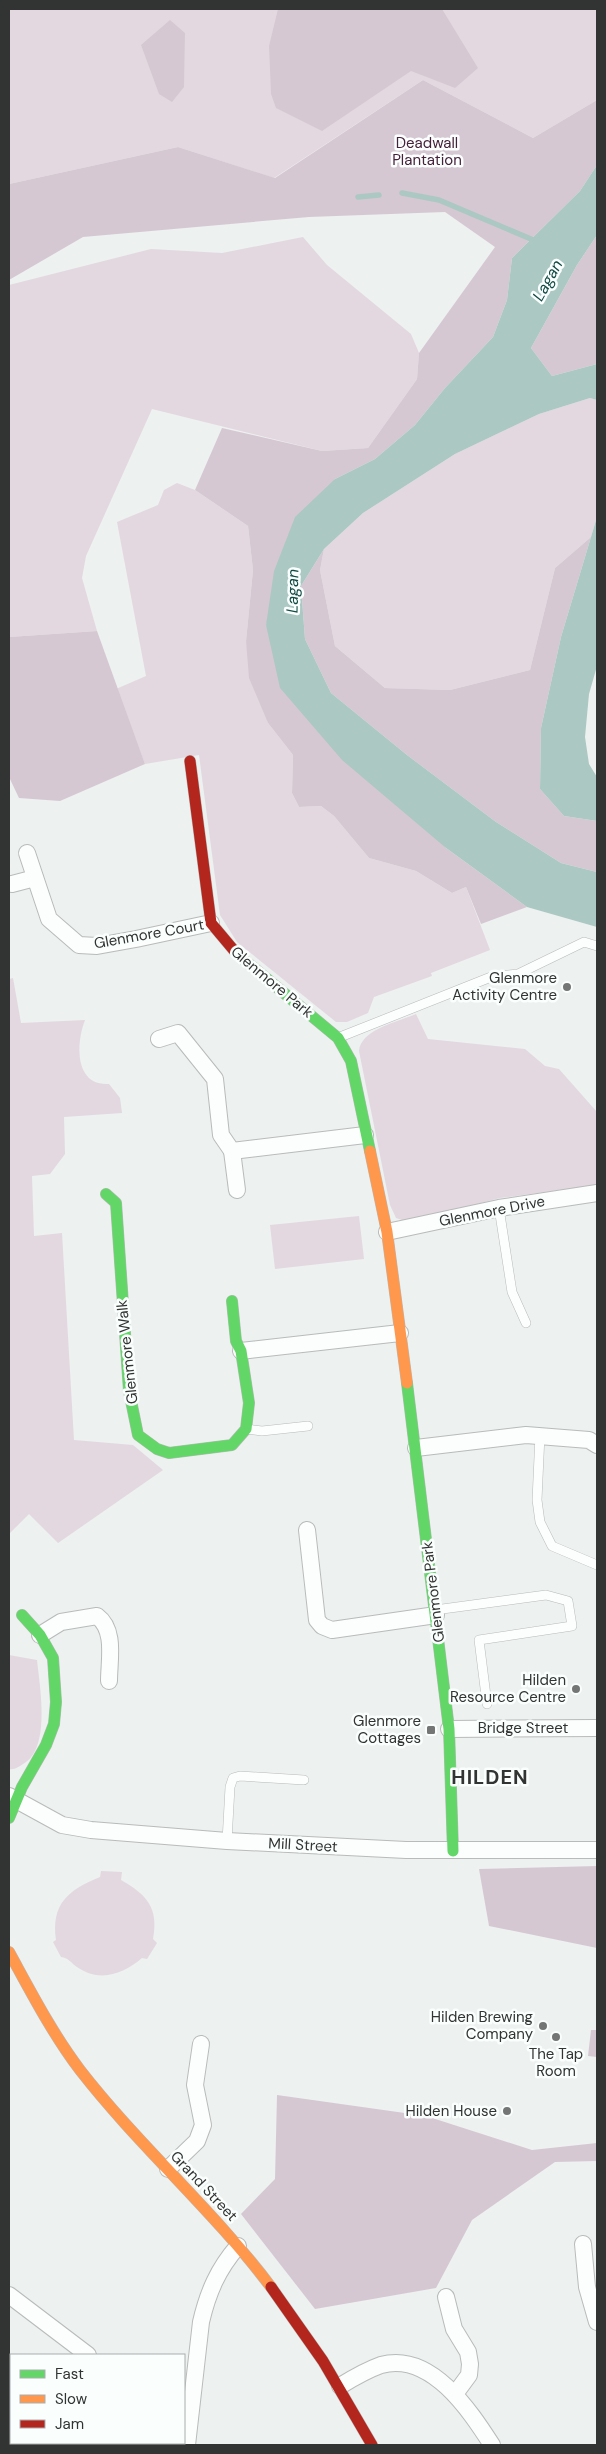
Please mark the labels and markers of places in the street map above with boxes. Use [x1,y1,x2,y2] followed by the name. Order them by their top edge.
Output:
[452,968,557,1005] place label: Glenmore Activity Centre
[561,981,573,993] marker: Glenmore Activity Centre
[450,1670,566,1707] place label: Hilden Resource Centre
[570,1683,582,1695] marker: Hilden Resource Centre
[353,1711,421,1748] place label: Glenmore Cottages
[425,1724,437,1736] marker: Glenmore Cottages
[431,2007,534,2044] place label: Hilden Brewing Company
[537,2020,549,2032] marker: Hilden Brewing Company
[550,2031,562,2043] marker: The Tap Room
[529,2044,583,2081] place label: The Tap Room
[406,2101,497,2121] place label: Hilden House
[501,2105,513,2117] marker: Hilden House

